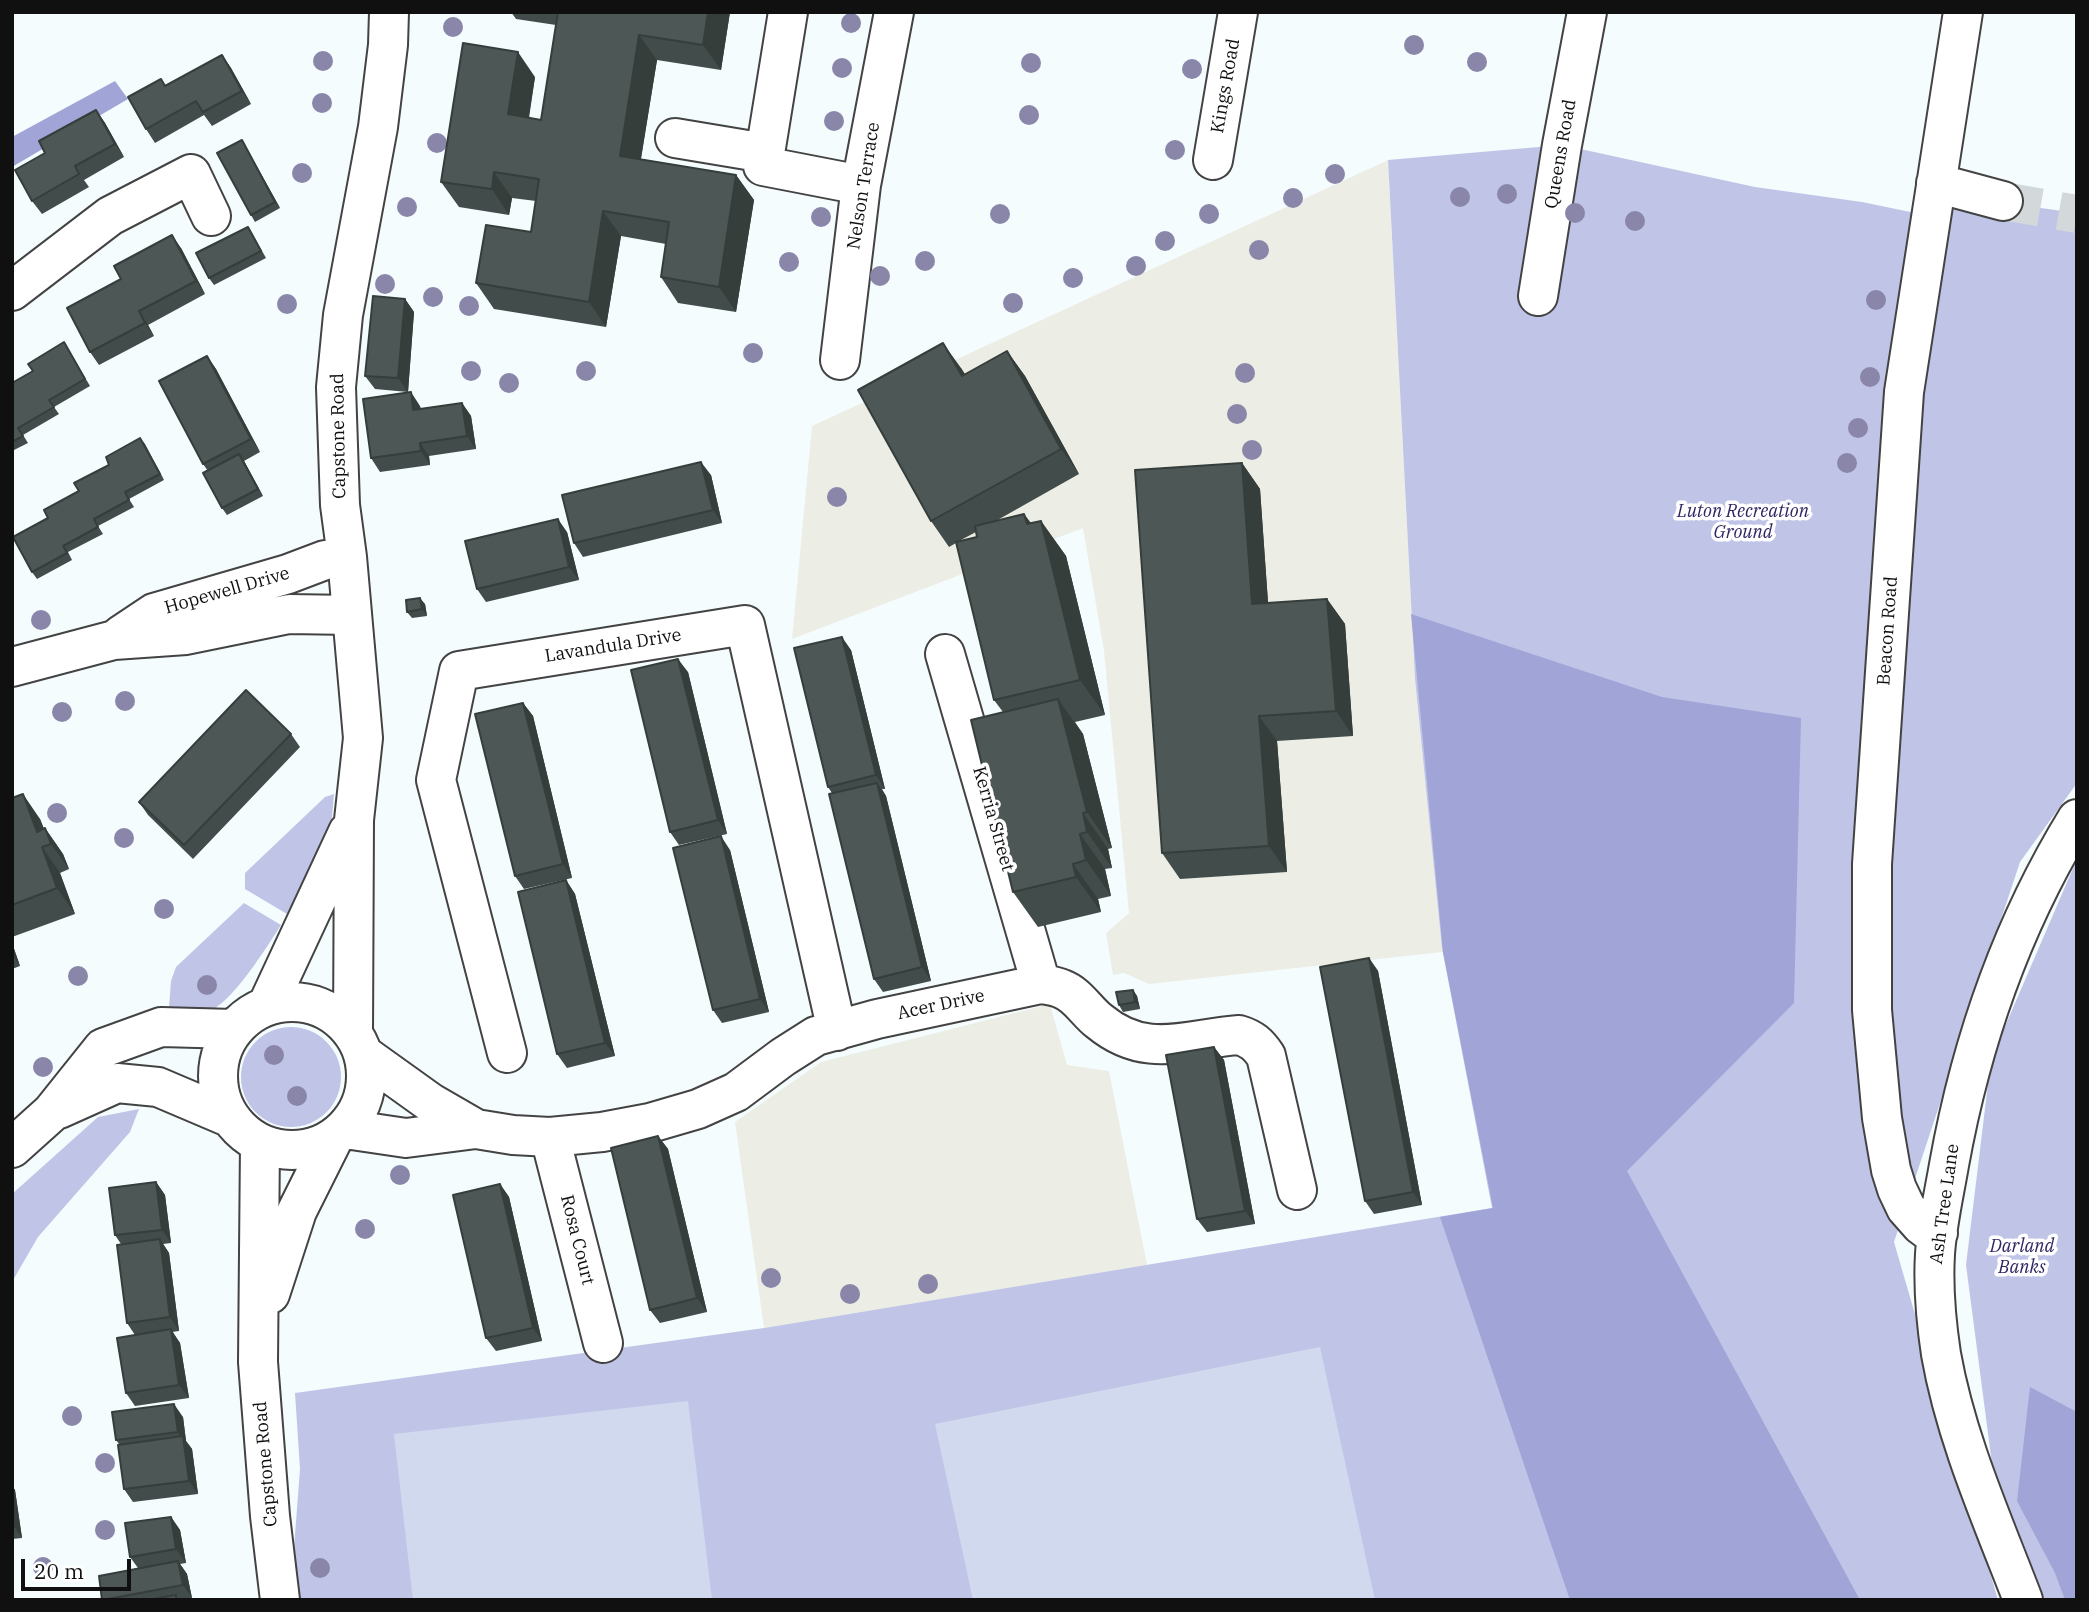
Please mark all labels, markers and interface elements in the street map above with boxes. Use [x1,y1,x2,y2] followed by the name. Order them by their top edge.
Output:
[1207,37,1245,135] street label: Kings Road
[1541,98,1581,210] street label: Queens Road
[843,121,885,251] street label: Nelson Terrace
[327,373,351,499] street label: Capstone Road
[1677,501,1809,544] park label: Luton Recreation Ground
[162,563,292,619] street label: Hopewell Drive
[1873,576,1903,686] street label: Beacon Road
[543,625,683,667] street label: Lavandula Drive
[968,764,1018,874] street label: Kerria Street
[895,985,987,1025] street label: Acer Drive
[1926,1143,1964,1265] street label: Ash Tree Lane
[555,1193,599,1287] street label: Rosa Court
[1990,1236,2054,1278] park label: Darland Banks
[250,1400,282,1528] street label: Capstone Road
[24,1546,135,1590] scale bar
[34,1557,84,1585] text: 20 m

